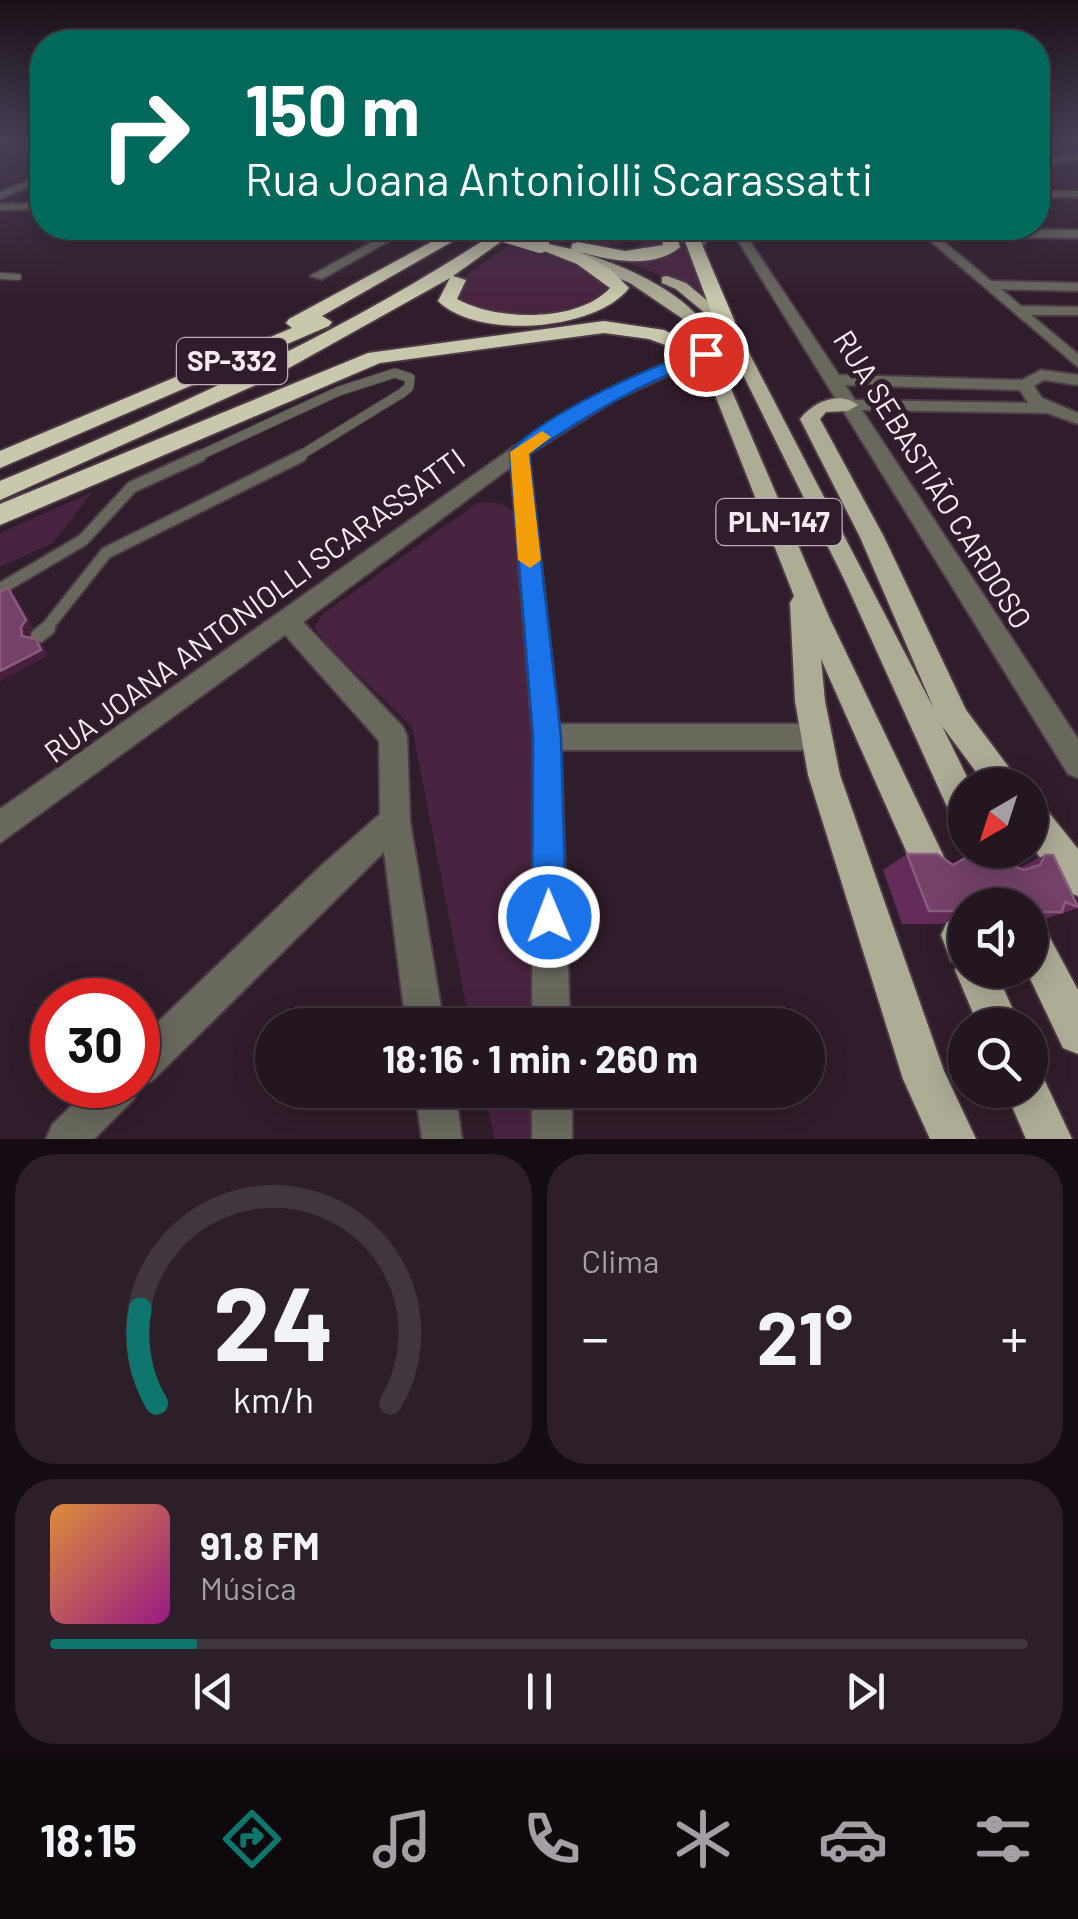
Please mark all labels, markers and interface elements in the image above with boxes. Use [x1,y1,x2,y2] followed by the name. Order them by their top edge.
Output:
[245,66,420,150] text: 150 m
[80,70,210,200] icon: right
[245,151,873,205] text: Rua Joana Antoniolli Scarassatti
[664,312,749,397] pin
[827,323,1040,635] street label: RUA SEBASTIÃO CARDOSO
[679,327,734,382] icon: arrive
[177,338,287,384] road number: SP-332
[37,440,471,769] street label: RUA JOANA ANTONIOLLI SCARASSATTI
[716,499,842,545] road number: PLN-147
[948,768,1048,868] north arrow
[948,768,1048,1108] map controls
[497,865,601,969] position arrow
[948,888,1048,988] button: sound
[30,978,160,1108] speed limit sign: 30
[948,1008,1048,1108] button: search
[382,1035,698,1081] text: 18:16 · 1 min · 260 m
[582,1241,659,1279] text: Clima
[213,1257,334,1382] text: 24
[757,1290,853,1380] text: 21°
[582,1303,609,1369] text: −
[1000,1303,1028,1369] text: +
[233,1377,314,1420] text: km/h
[200,1522,320,1568] text: 91.8 FM
[200,1568,297,1606] text: Música
[186,1664,241,1719] icon: previous
[512,1664,567,1719] icon: pause
[838,1664,893,1719] icon: next
[217,1804,287,1874] icon: directions
[367,1804,437,1874] icon: music
[517,1804,587,1874] icon: phone
[668,1804,738,1874] icon: climate
[818,1804,888,1874] icon: car
[968,1804,1038,1874] icon: filters
[40,1812,137,1866] text: 18:15

